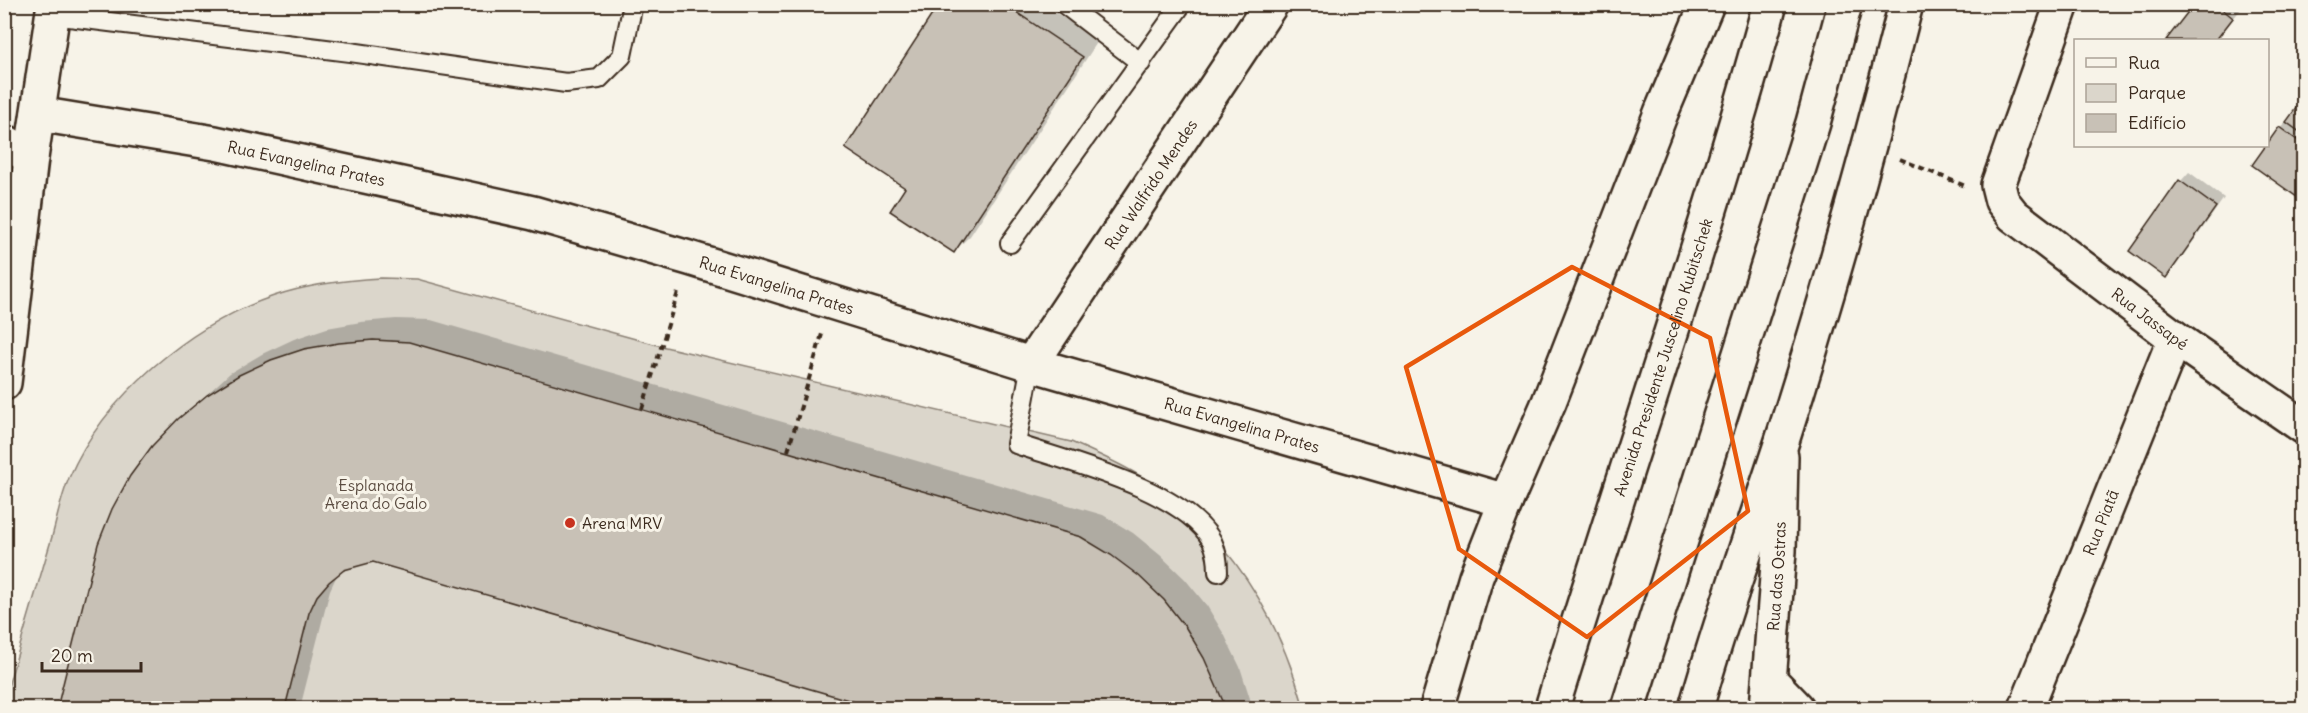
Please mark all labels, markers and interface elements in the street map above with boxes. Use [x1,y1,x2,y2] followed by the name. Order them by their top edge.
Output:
[2074,39,2269,147] legend
[2128,51,2160,74] text: Rua
[2128,81,2186,104] text: Parque
[2128,111,2186,134] text: Edifício
[1100,115,1201,253] street label: Rua Walfrido Mendes
[226,136,387,190] street label: Rua Evangelina Prates
[1609,216,1717,499] street label: Avenida Presidente Juscelino Kubitschek
[697,252,856,318] street label: Rua Evangelina Prates
[2107,283,2192,354] street label: Rua Jassapé
[1162,393,1322,457] street label: Rua Evangelina Prates
[325,475,427,513] park label: Esplanada Arena do Galo
[2079,487,2123,558] street label: Rua Piatã
[582,513,662,533] place label: Arena MRV
[563,516,577,530] marker: Arena MRV
[1763,521,1790,632] street label: Rua das Ostras
[42,635,141,673] scale bar
[51,644,93,667] text: 20 m

